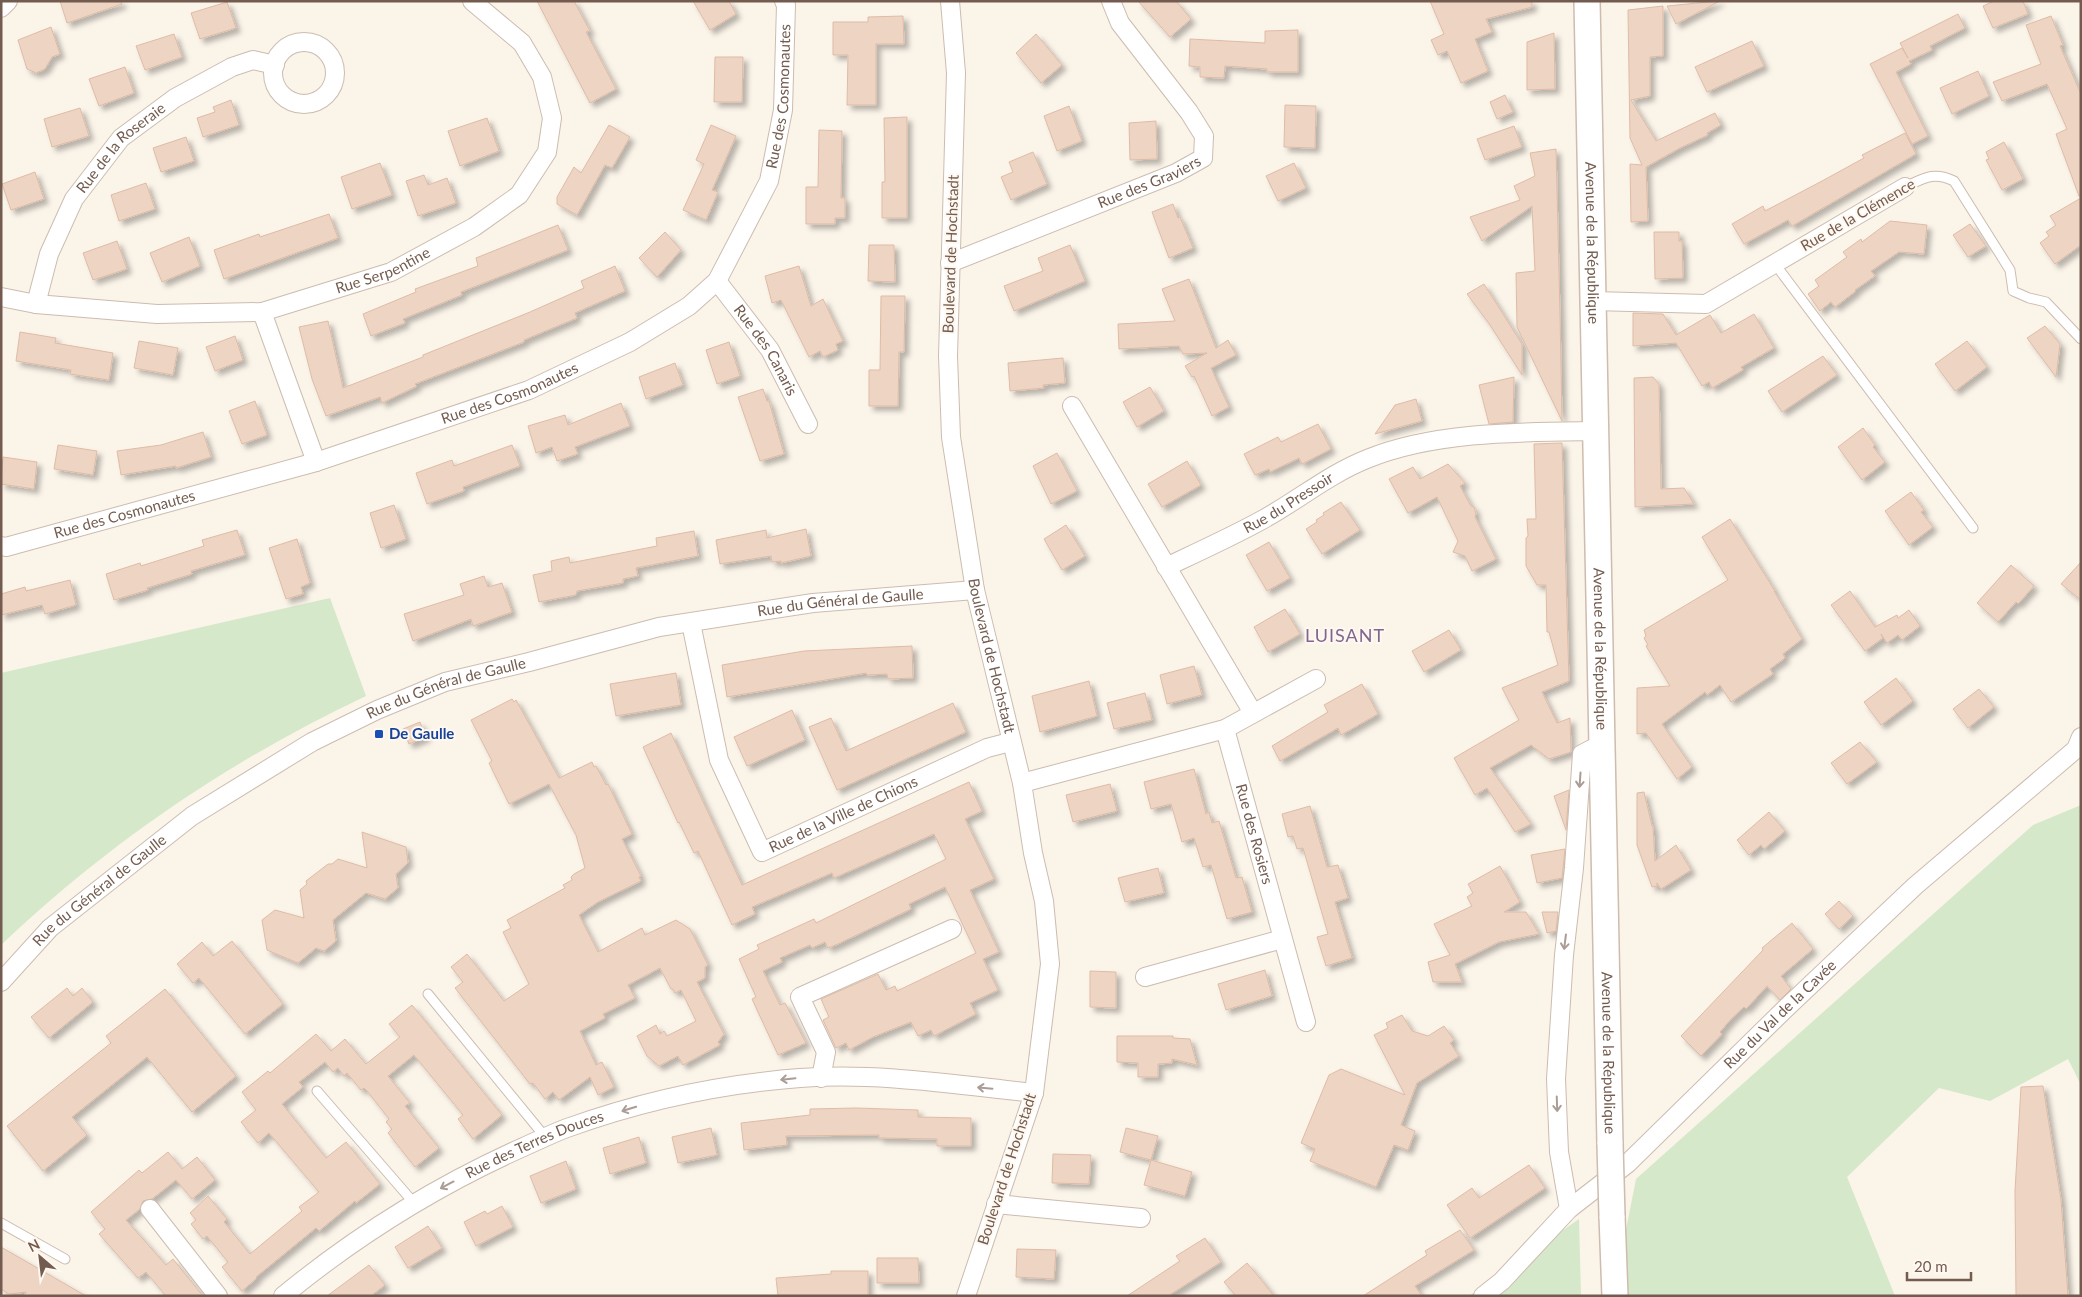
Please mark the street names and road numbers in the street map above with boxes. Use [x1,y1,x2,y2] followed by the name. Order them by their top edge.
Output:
[762,24,793,170] street label: Rue des Cosmonautes
[72,98,169,196] street label: Rue de la Roseraie
[1095,151,1204,211] street label: Rue des Graviers
[1582,162,1604,324] street label: Avenue de la République
[938,174,962,334] street label: Boulevard de Hochstadt
[1797,174,1918,254] street label: Rue de la Clémence
[333,243,433,297] street label: Rue Serpentine
[731,301,802,398] street label: Rue des Canaris
[438,358,581,427] street label: Rue des Cosmonautes
[1240,468,1336,536] street label: Rue du Pressoir
[52,486,197,541] street label: Rue des Cosmonautes
[1590,567,1612,730] street label: Avenue de la République
[965,577,1020,735] street label: Boulevard de Hochstadt
[756,584,924,620] street label: Rue du Général de Gaulle
[363,653,527,722] street label: Rue du Général de Gaulle
[766,771,920,856] street label: Rue de la Ville de Chions
[1233,782,1277,886] street label: Rue des Rosiers
[28,830,169,949] street label: Rue du Général de Gaulle
[1720,956,1839,1072] street label: Rue du Val de la Cavée
[1599,971,1620,1134] street label: Avenue de la République
[973,1090,1039,1247] street label: Boulevard de Hochstadt
[462,1106,606,1182] street label: Rue des Terres Douces

